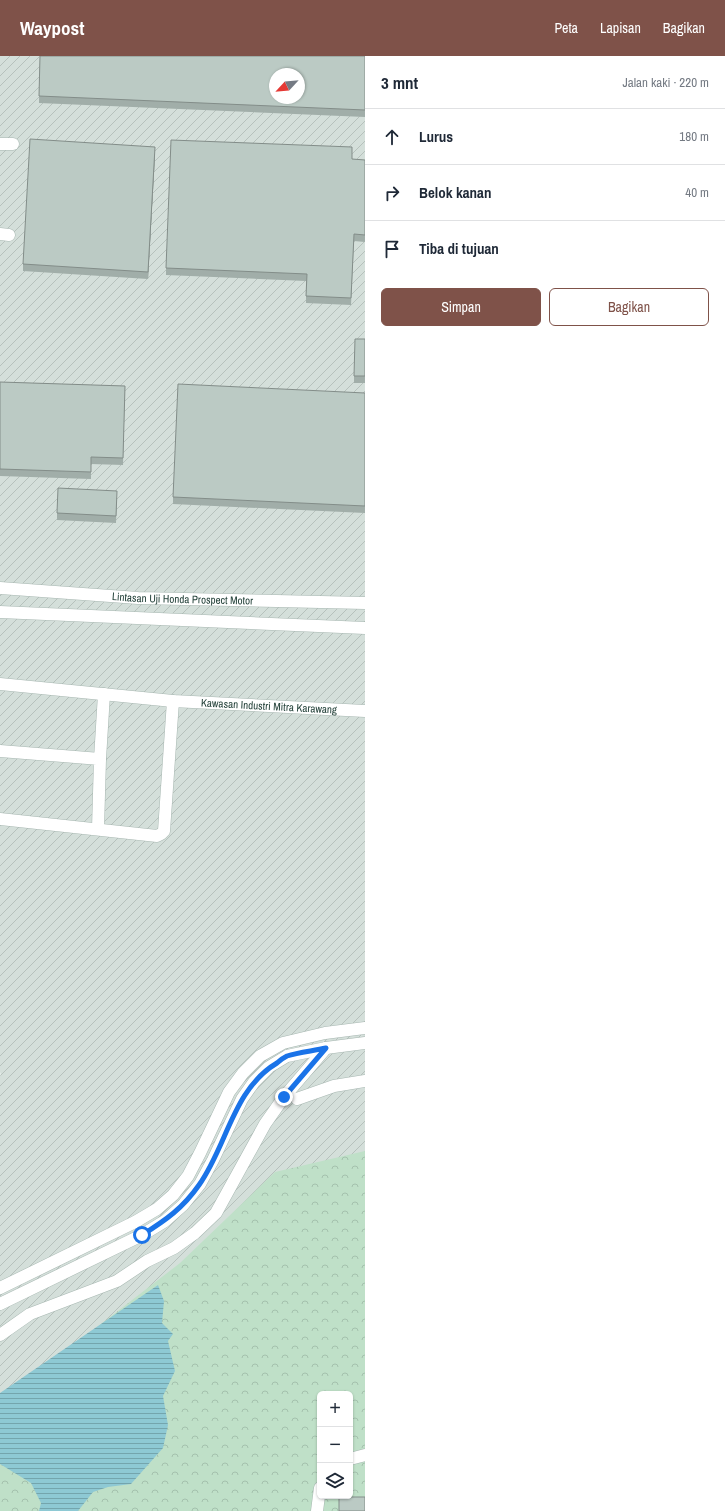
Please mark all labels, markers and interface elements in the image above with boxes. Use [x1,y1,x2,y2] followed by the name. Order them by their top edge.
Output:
[20,15,84,41] text: Waypost
[554,19,578,37] text: Peta
[600,19,641,37] text: Lapisan
[663,19,705,37] text: Bagikan
[269,68,305,104] north arrow
[381,71,418,94] text: 3 mnt
[622,74,709,91] text: Jalan kaki · 220 m
[381,126,403,148] icon: ahead
[419,126,453,147] text: Lurus
[679,128,709,145] text: 180 m
[381,182,403,204] icon: right
[419,182,491,203] text: Belok kanan
[685,184,709,201] text: 40 m
[381,238,403,260] icon: arrive
[419,238,499,259] text: Tiba di tujuan
[381,288,541,326] button: Simpan
[549,288,709,326] button: Bagikan
[112,589,253,608] street label: Lintasan Uji Honda Prospect Motor
[201,695,337,717] street label: Kawasan Industri Mitra Karawang
[275,1088,293,1106] route end
[133,1226,151,1244] route start
[317,1391,353,1499] map controls
[317,1391,353,1427] button: +
[317,1427,353,1463] button: −
[317,1463,353,1499] button: layers

